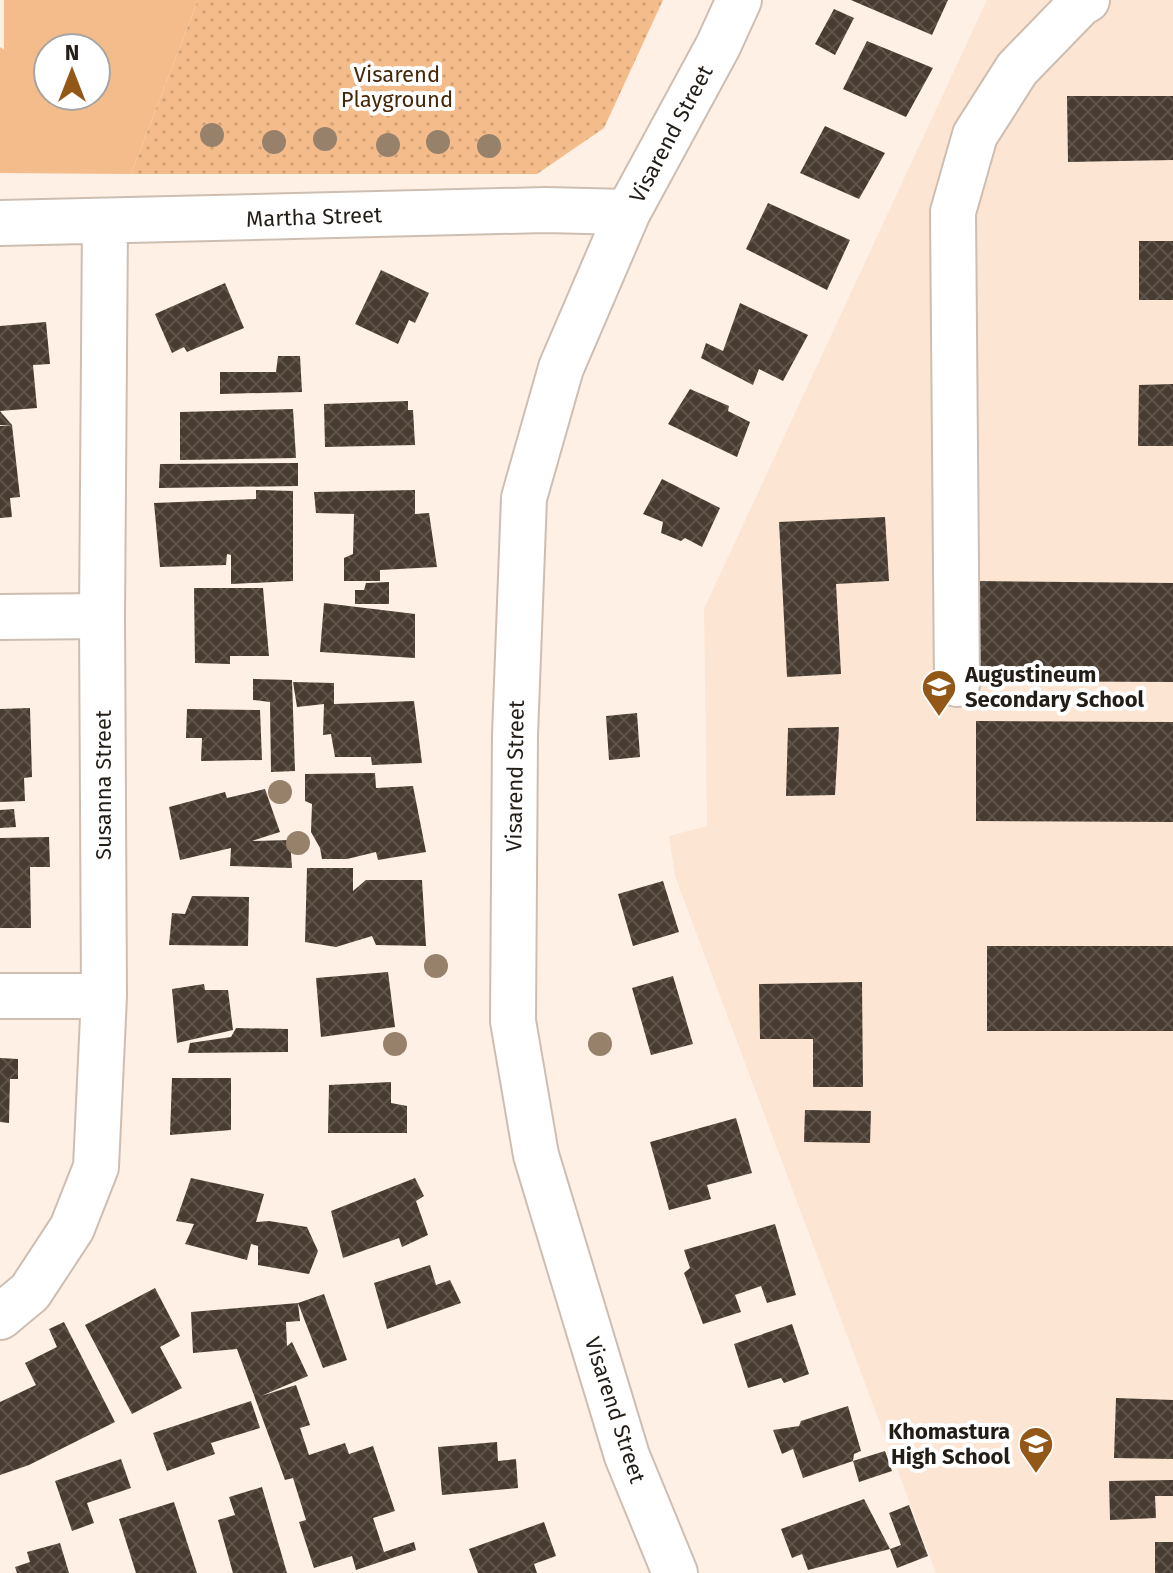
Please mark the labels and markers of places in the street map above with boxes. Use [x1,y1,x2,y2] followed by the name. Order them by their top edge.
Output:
[964,661,1145,713] place label: Augustineum Secondary School
[920,668,958,718] school or university icon: Augustineum Secondary School
[888,1418,1010,1470] place label: Khomastura High School
[1017,1425,1055,1475] school or university icon: Khomastura High School

